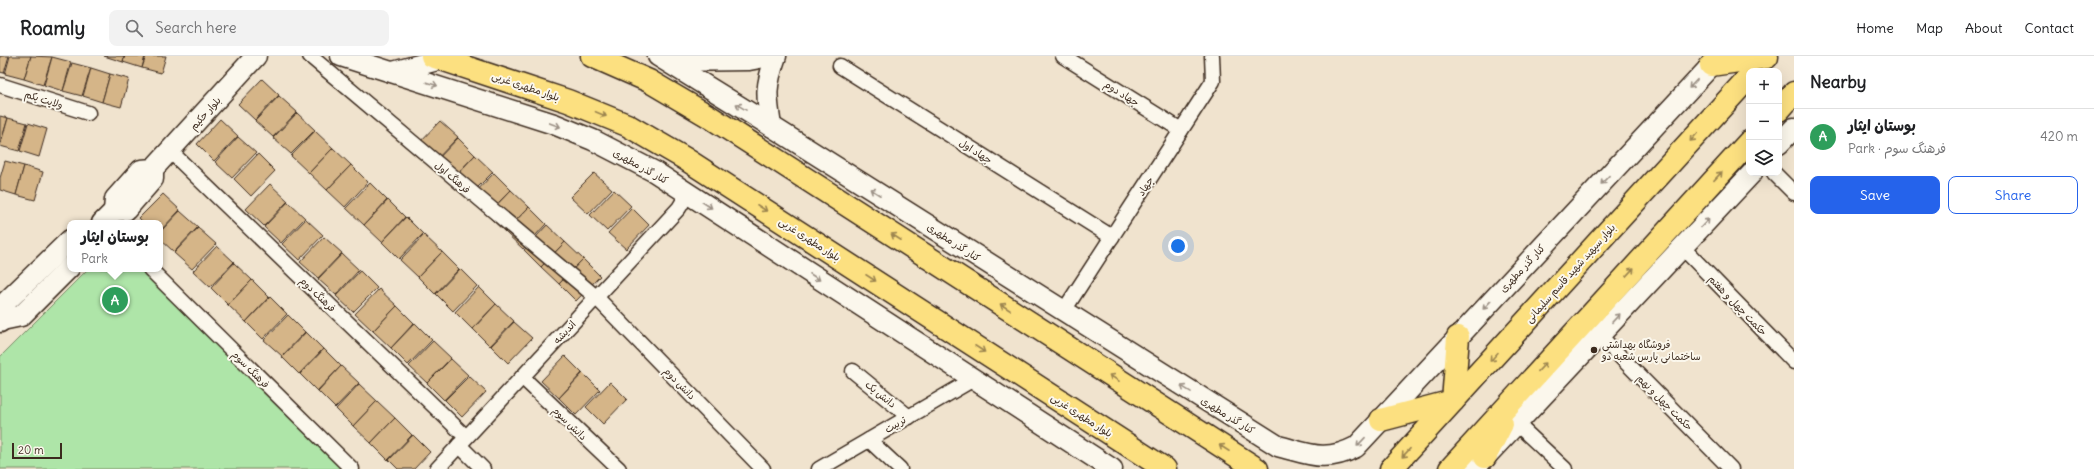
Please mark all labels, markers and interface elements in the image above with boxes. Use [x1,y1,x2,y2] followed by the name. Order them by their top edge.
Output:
[109,10,389,46] search box
[20,16,85,40] text: Roamly
[123,17,145,39] icon: search
[155,18,237,37] text: Search here
[1856,19,1894,37] text: Home
[1916,19,1943,37] text: Map
[1965,19,2003,37] text: About
[2025,19,2074,37] text: Contact
[1746,68,1782,176] map controls
[1746,68,1782,104] button: +
[490,69,561,105] street label: بلوار مطهری غربی
[1810,71,1866,93] text: Nearby
[1101,78,1142,111] street label: جهاد دوم
[1689,79,1698,90] one-way arrow
[425,81,438,88] one-way arrow
[23,87,65,112] street label: ولایت یکم
[187,94,224,133] street label: بلوار حکیم
[736,103,747,111] one-way arrow
[1746,104,1782,140] button: −
[595,111,607,119] one-way arrow
[1848,116,1916,135] text: بوستان ایثار
[549,122,562,129] one-way arrow
[1819,128,1827,145] text: A
[2040,128,2078,145] text: 420 m
[1690,132,1699,142] one-way arrow
[957,136,995,167] street label: جهاد اول
[1746,140,1782,176] button: layers
[1848,140,1946,157] text: Park · فرهنگ سوم
[611,146,671,187] street label: کنار گذر مطهری
[432,159,473,196] street label: فرهنگ اول
[1713,171,1723,181] one-way arrow
[1134,174,1157,198] street label: جهاد
[1600,174,1609,185] one-way arrow
[1810,176,1940,214] button: Save
[1948,176,2078,214] button: Share
[869,187,881,195] one-way arrow
[701,201,712,210] one-way arrow
[756,204,767,212] one-way arrow
[776,215,843,265] street label: بلوار مطهری غربی
[1700,218,1709,228] one-way arrow
[67,220,163,272] popup
[925,220,983,265] street label: کنار گذر مطهری
[1523,221,1619,326] street label: بلوار سپهبد شهید قاسم سلیمانی
[81,227,149,246] text: بوستان ایثار
[891,233,902,241] one-way arrow
[1168,236,1188,256] your location
[1497,242,1548,295] street label: کنار گذر مطهری
[81,250,108,267] text: Park
[1625,267,1635,277] one-way arrow
[1705,272,1770,339] street label: حکمت چهل و هفتم
[809,273,820,281] one-way arrow
[295,274,338,316] street label: فرهنگ دوم
[865,275,877,283] one-way arrow
[102,285,128,315] pin: A
[1483,300,1492,311] one-way arrow
[1000,303,1011,311] one-way arrow
[1611,313,1620,323] one-way arrow
[550,318,579,347] street label: اندیشه
[1601,338,1701,364] place label: فروشگاه بهداشتی ساختمانی پارس شعبه دو
[974,345,985,353] one-way arrow
[1589,345,1599,355] marker: فروشگاه بهداشتی ساختمانی پارس شعبه دو
[228,348,272,392] street label: فرهنگ سوم
[1489,352,1498,362] one-way arrow
[1537,363,1546,373] one-way arrow
[660,364,698,404] street label: دانش دوم
[1633,372,1696,434] street label: حکمت چهل و نهم
[1109,373,1120,382] one-way arrow
[863,378,899,411] street label: دانش یک
[1180,384,1192,392] one-way arrow
[1048,391,1115,441] street label: بلوار مطهری غربی
[1198,394,1257,437] street label: کنار گذر مطهری
[549,404,590,444] street label: دانش سوم
[882,413,908,436] street label: تربیت
[1356,436,1365,447] one-way arrow
[12,441,62,460] scale bar
[18,443,44,457] text: 20 m
[1219,444,1230,452] one-way arrow
[1401,448,1411,458] one-way arrow

